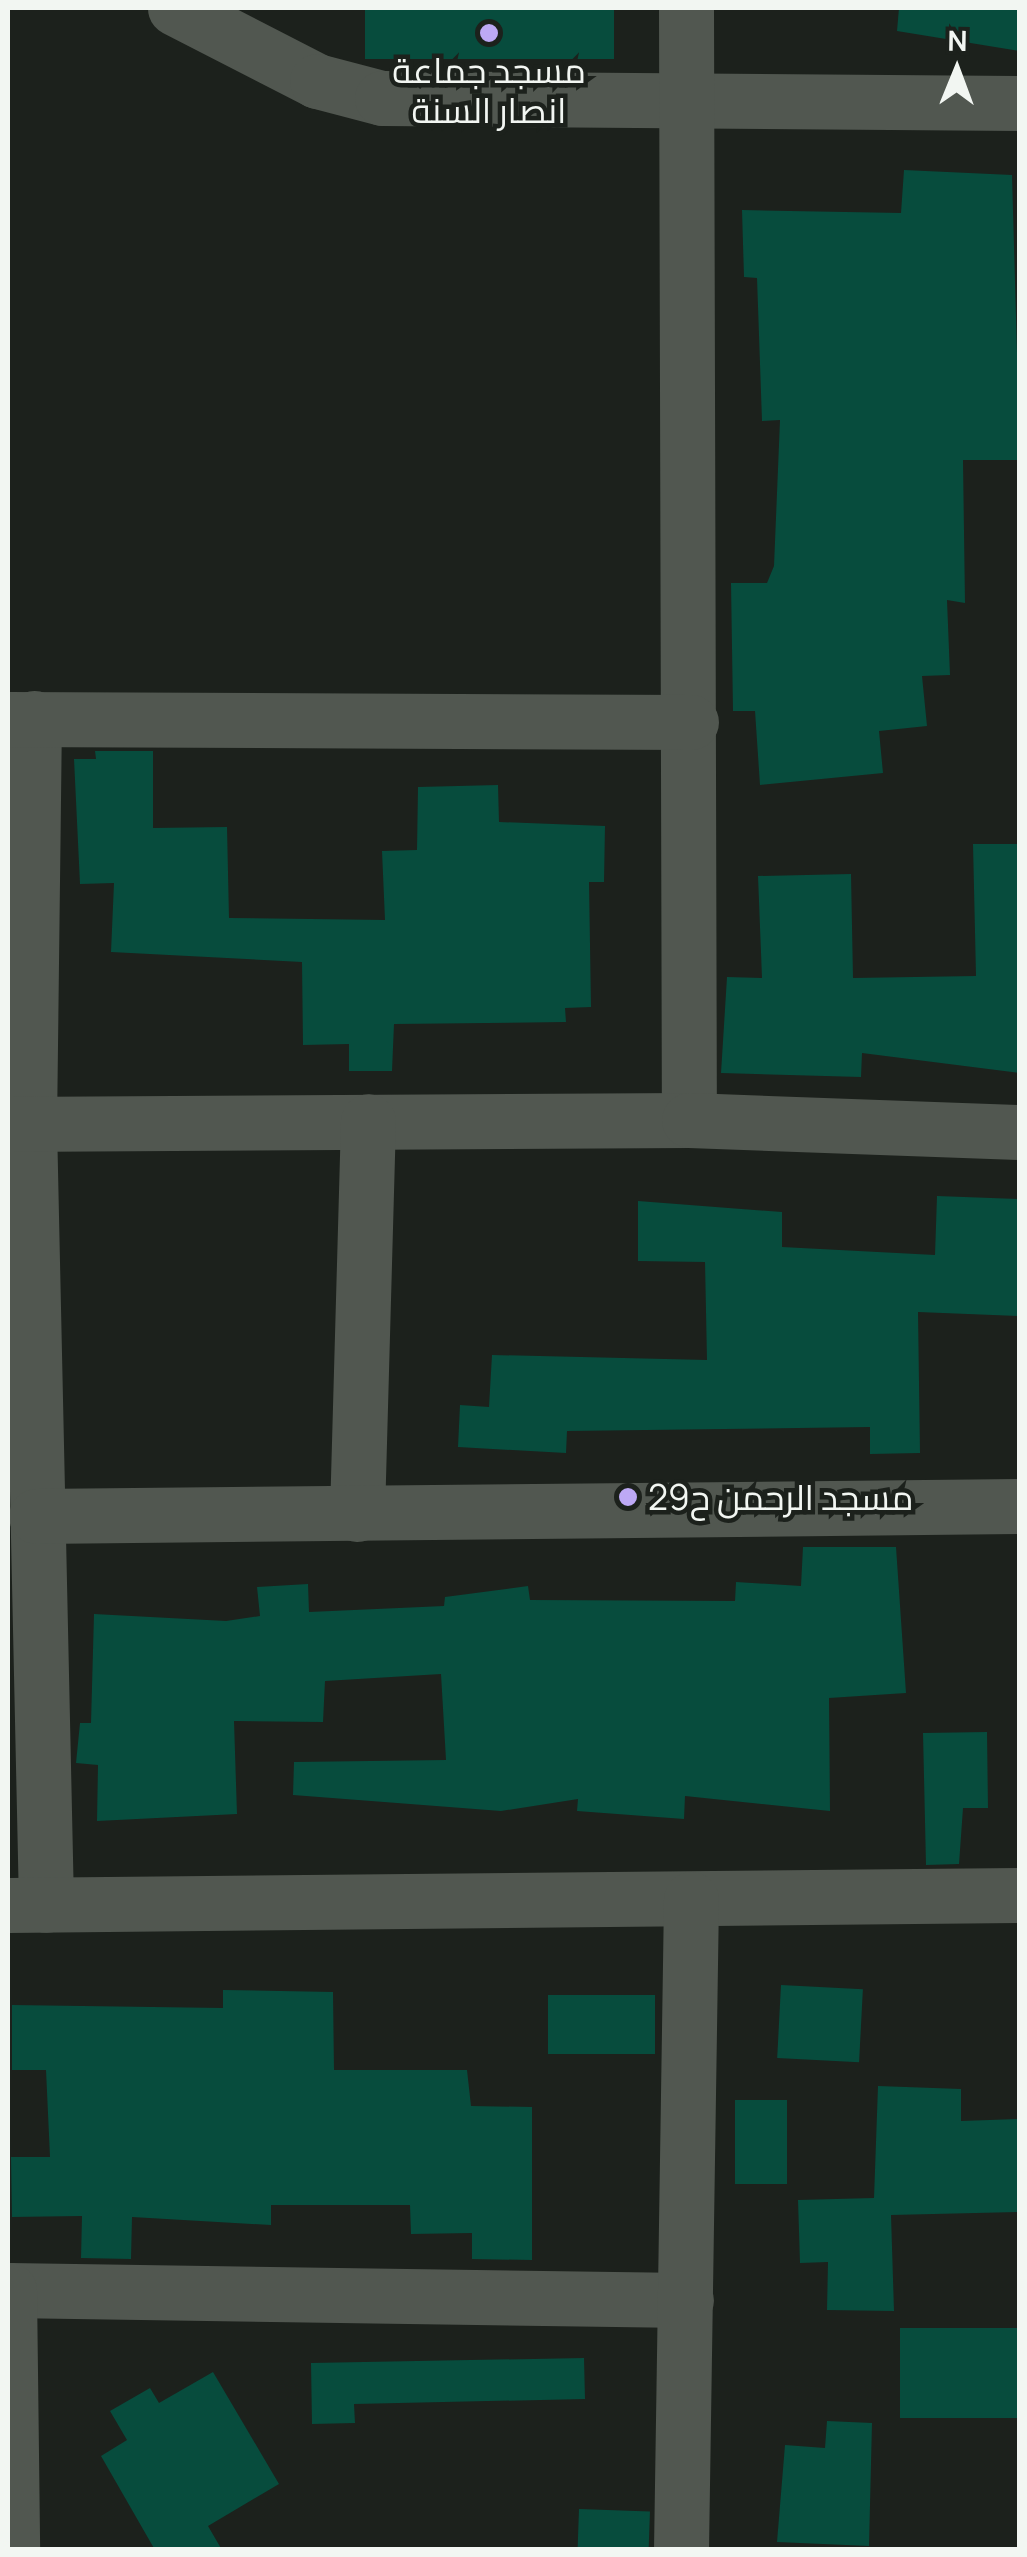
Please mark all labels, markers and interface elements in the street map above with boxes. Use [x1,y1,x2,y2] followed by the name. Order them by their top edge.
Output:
[907,20,1007,120] north arrow
[947,21,968,59] text: N
[478,22,500,44] marker: مسجد جماعة انصار السنة
[392,49,586,131] place label: مسجد جماعة انصار السنة
[648,1476,913,1518] place label: مسجد الرحمن ح29
[617,1486,639,1508] marker: مسجد الرحمن ح29

